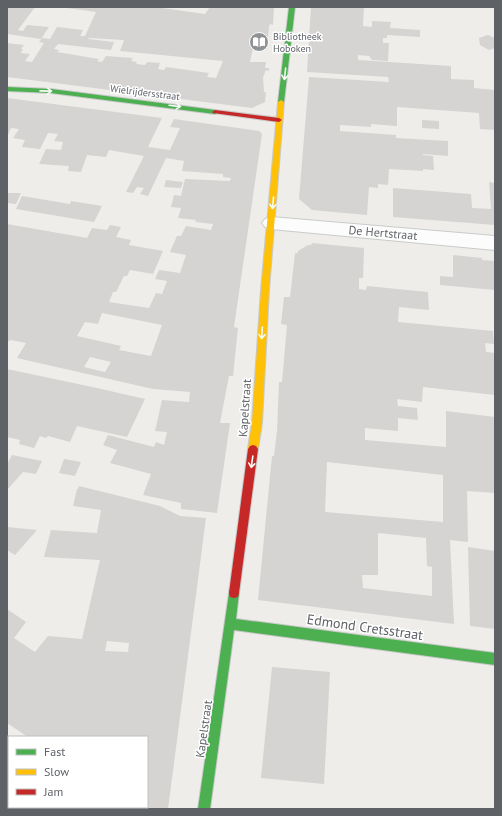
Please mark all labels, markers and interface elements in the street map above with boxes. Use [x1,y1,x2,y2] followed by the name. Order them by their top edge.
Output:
[273,30,322,55] place label: Bibliotheek Hoboken
[248,31,270,53] library icon: Bibliotheek Hoboken
[281,67,288,80] one-way arrow
[109,82,181,103] street label: Wielrijdersstraat
[39,87,52,95] one-way arrow
[168,103,181,110] one-way arrow
[269,196,276,209] one-way arrow
[348,222,418,243] street label: De Hertstraat
[259,326,266,339] one-way arrow
[235,378,254,438] street label: Kapelstraat
[248,455,256,468] one-way arrow
[306,610,425,644] street label: Edmond Cretsstraat
[192,699,215,759] street label: Kapelstraat
[8,736,148,808] legend
[44,744,65,759] text: Fast
[44,764,69,779] text: Slow
[43,784,63,799] text: Jam

